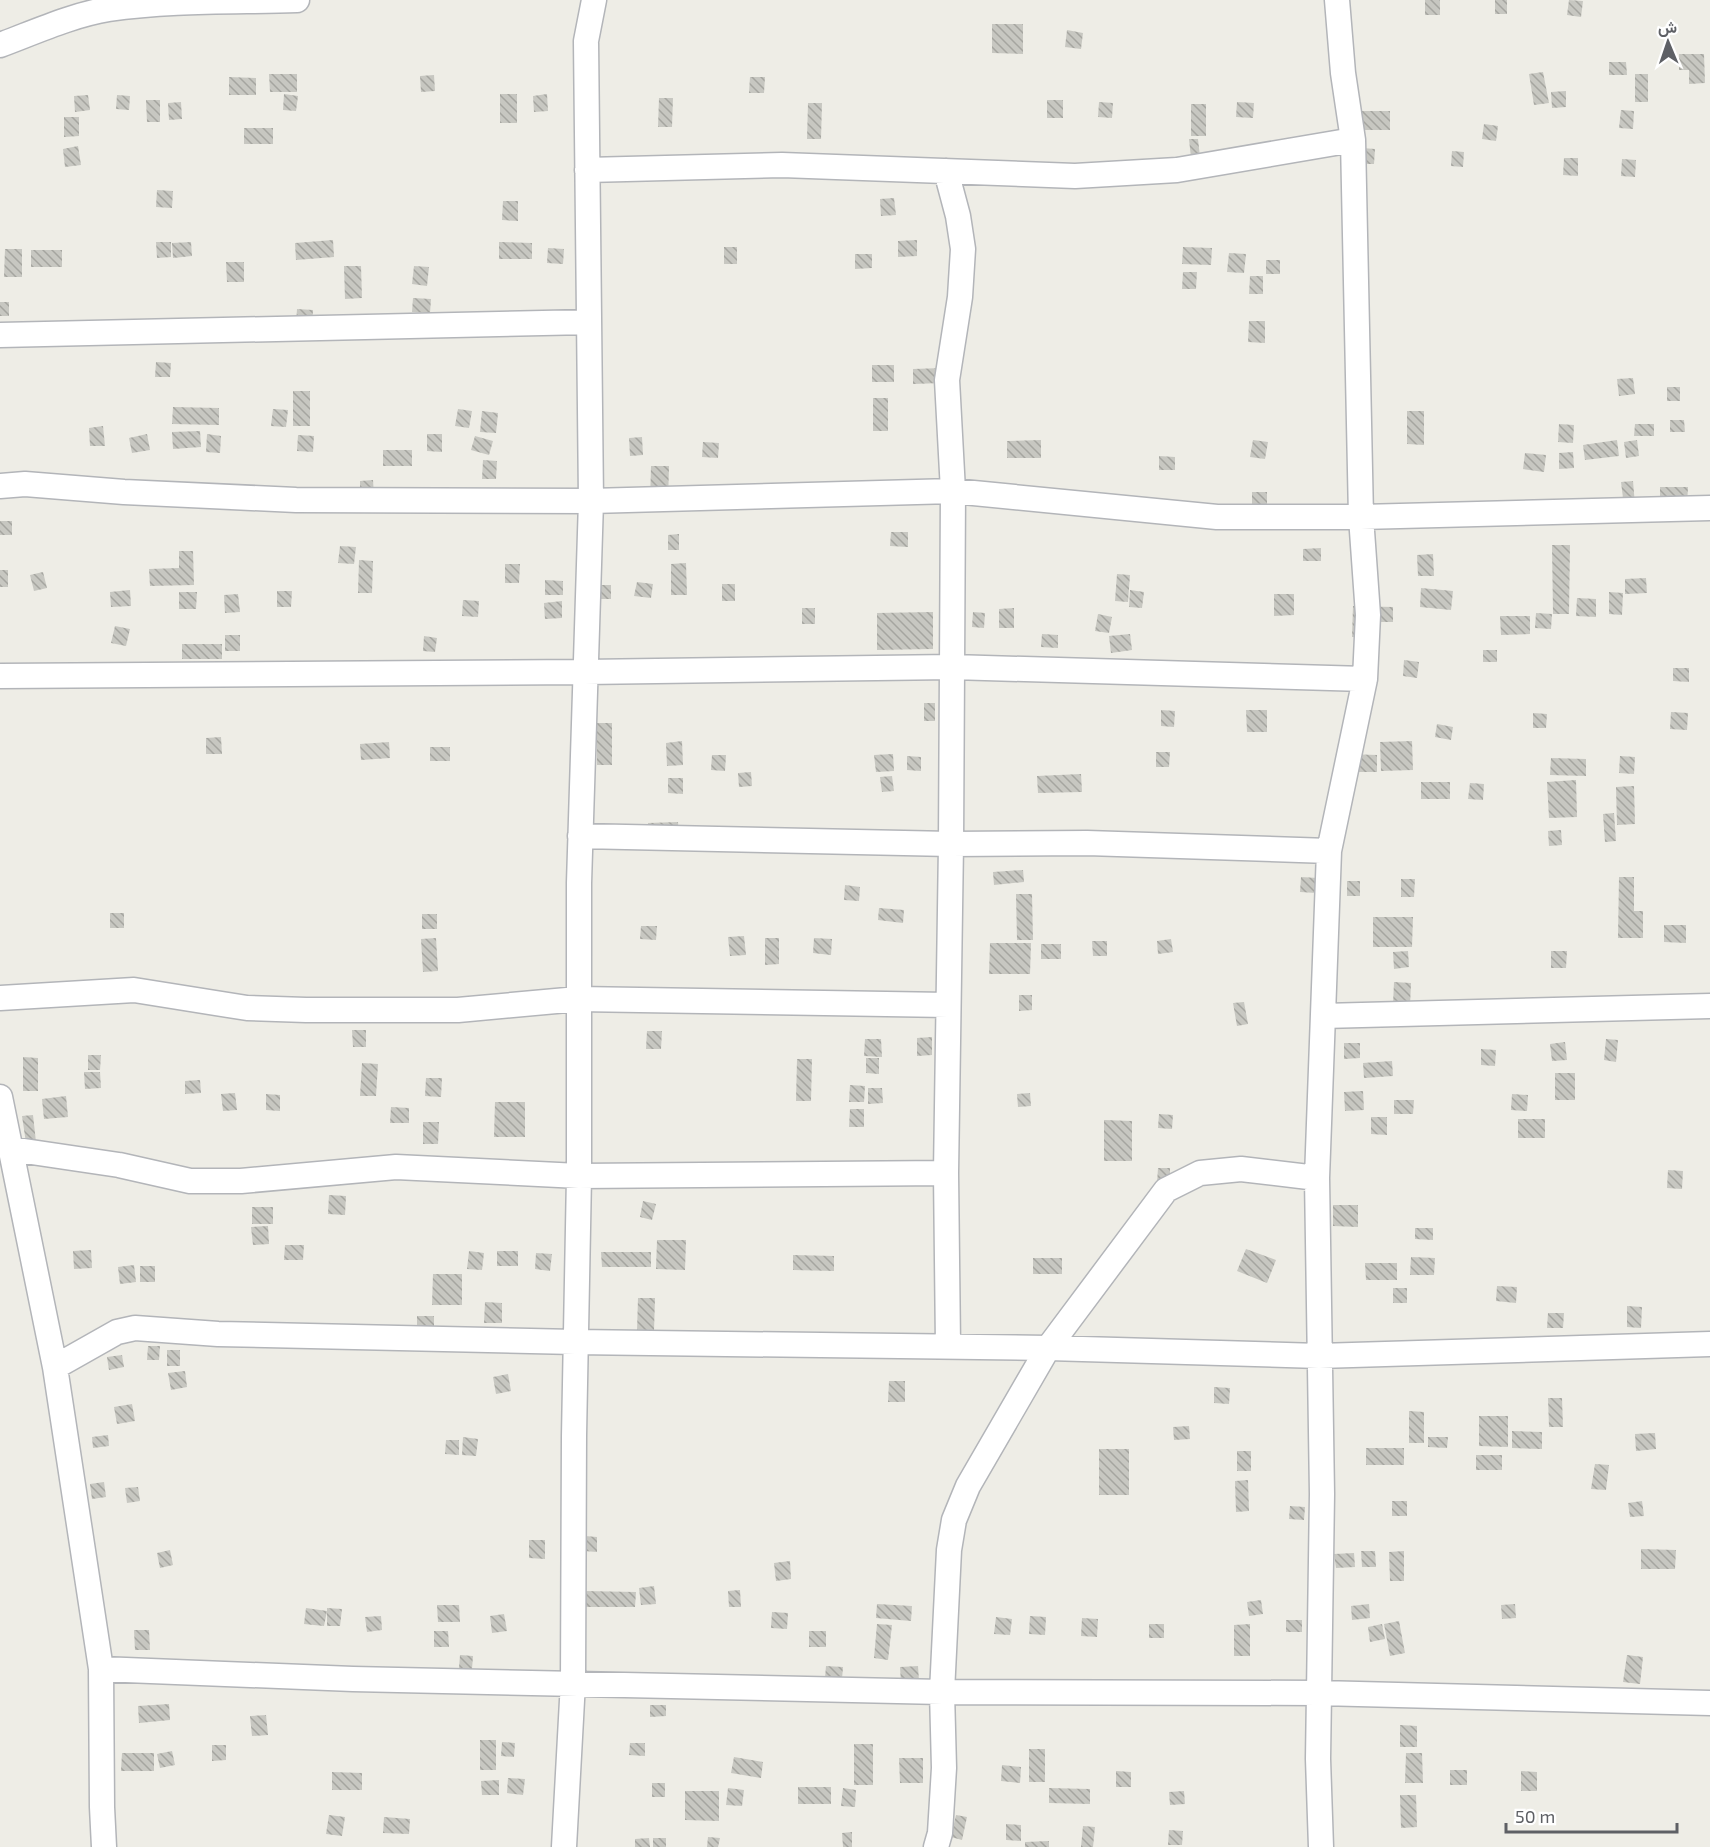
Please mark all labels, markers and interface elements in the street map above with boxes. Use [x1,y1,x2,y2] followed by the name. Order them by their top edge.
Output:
[1638,12,1698,72] north arrow
[1658,17,1677,37] text: ش
[1506,1796,1677,1834] scale bar
[1515,1805,1555,1827] text: 50 m

